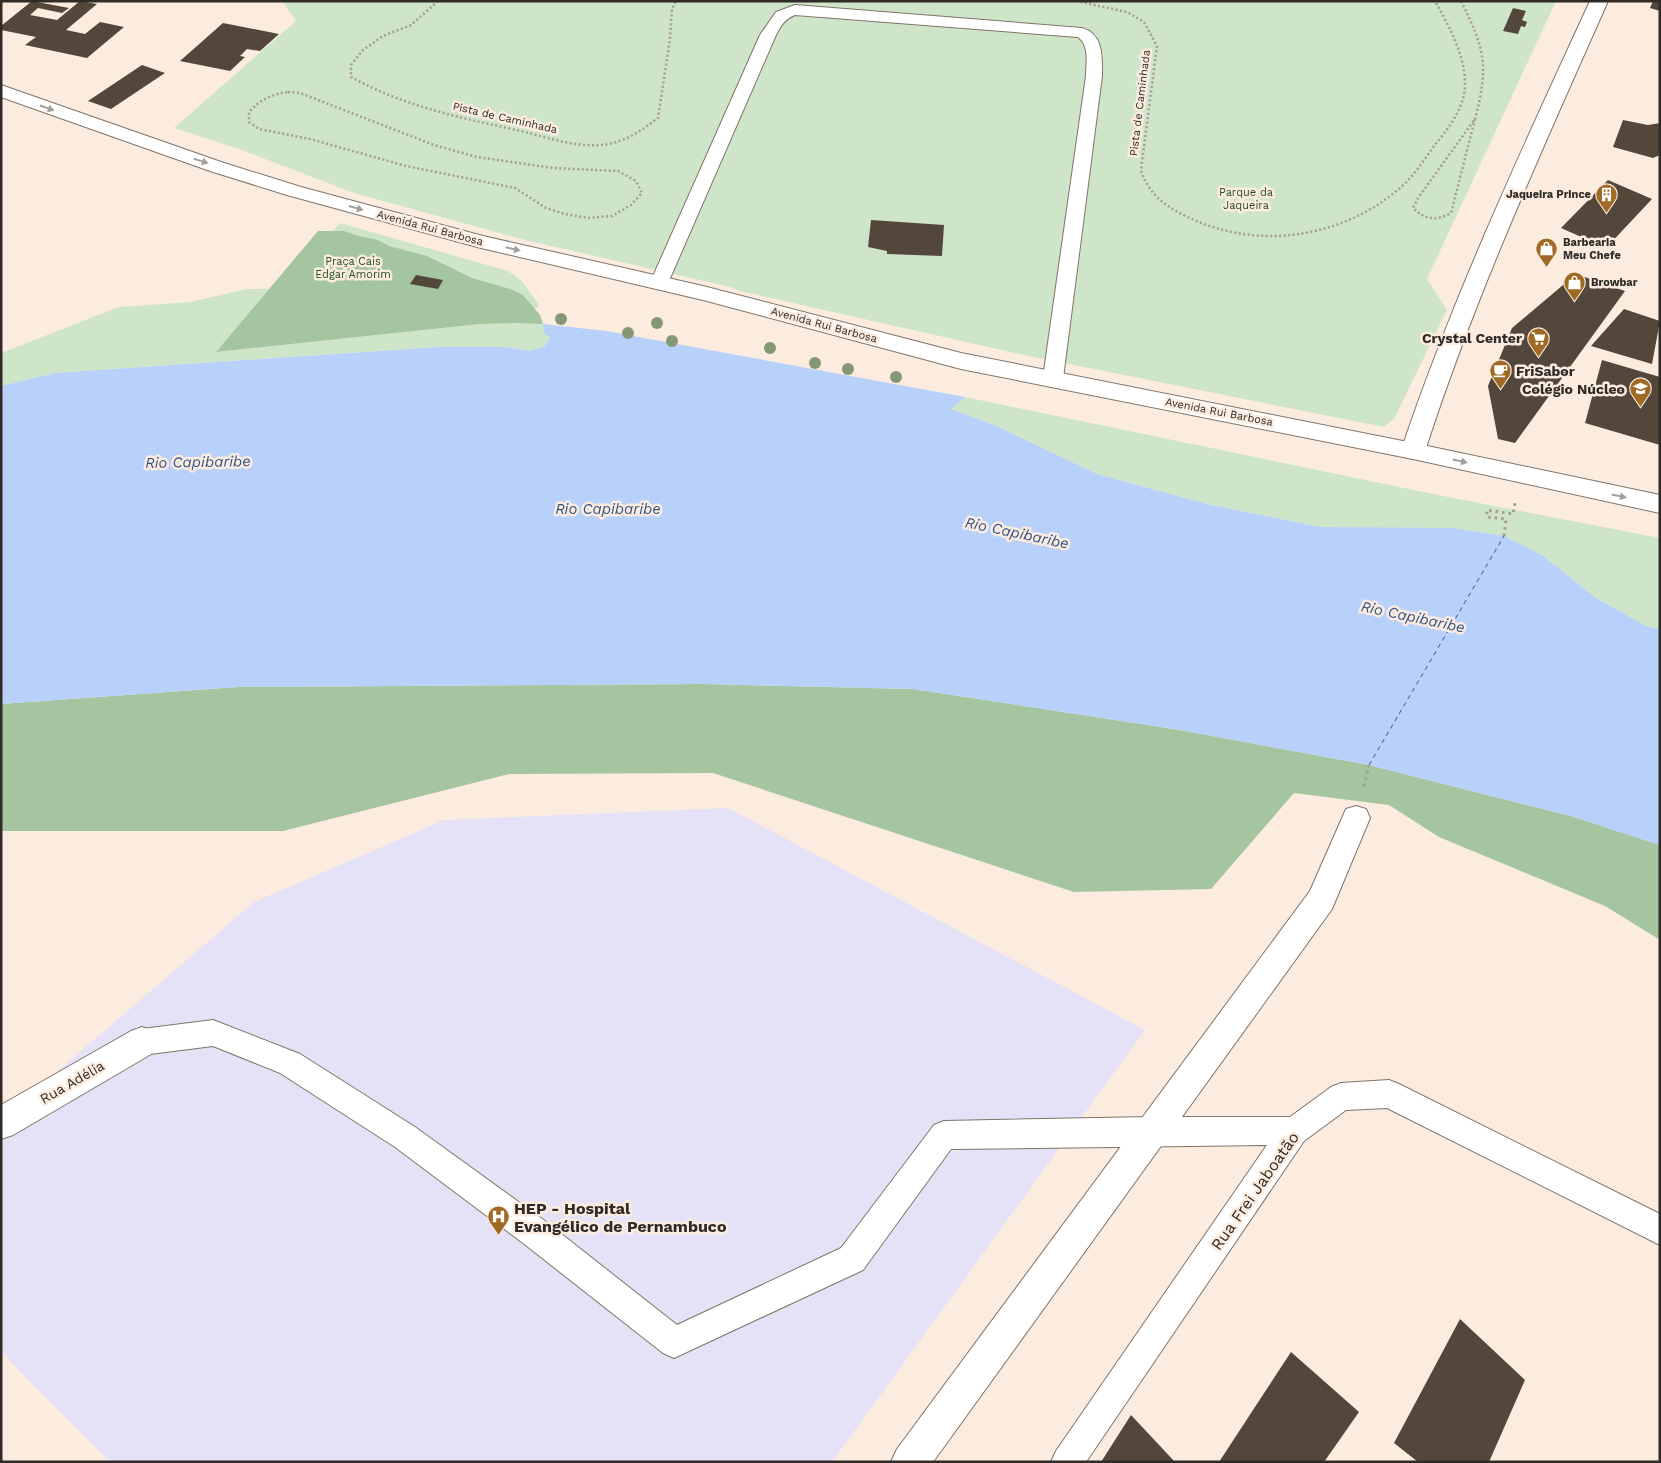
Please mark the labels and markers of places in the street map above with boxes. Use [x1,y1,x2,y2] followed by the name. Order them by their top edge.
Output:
[1595,182,1619,213] building icon: Jaqueira Prince
[1506,188,1591,201] place label: Jaqueira Prince
[1535,236,1559,267] shop icon: Barbearia Meu Chefe
[1563,236,1621,262] place label: Barbearia Meu Chefe
[1563,270,1587,301] shop icon: Browbar
[1591,276,1638,289] place label: Browbar
[1526,326,1550,357] supermarket icon: Crystal Center
[1422,330,1522,346] place label: Crystal Center
[1488,359,1512,390] cafe icon: FriSabor
[1516,363,1575,379] place label: FriSabor
[1629,377,1653,408] school or university icon: Colégio Núcleo
[1522,381,1625,397] place label: Colégio Núcleo
[514,1199,727,1236] place label: HEP - Hospital Evangélico de Pernambuco
[486,1205,510,1236] hospital icon: HEP - Hospital Evangélico de Pernambuco

